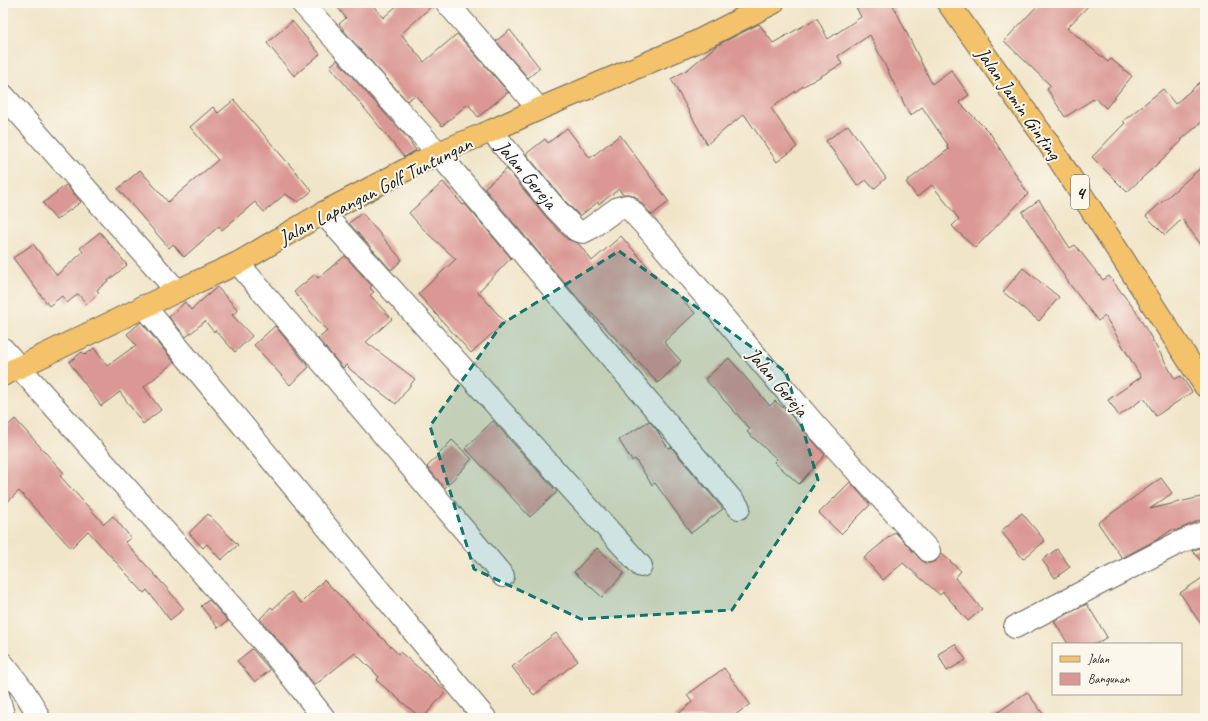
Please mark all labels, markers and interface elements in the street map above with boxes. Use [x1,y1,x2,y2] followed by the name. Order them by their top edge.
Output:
[970,41,1068,166] street label: Jalan Jamin Ginting
[273,130,477,251] street label: Jalan Lapangan Golf Tuntungan
[490,134,564,215] street label: Jalan Gereja
[1071,175,1089,209] road number: 4
[741,342,815,423] street label: Jalan Gereja
[1052,643,1182,695] legend
[1087,651,1110,667] text: Jalan
[1088,671,1130,687] text: Bangunan

